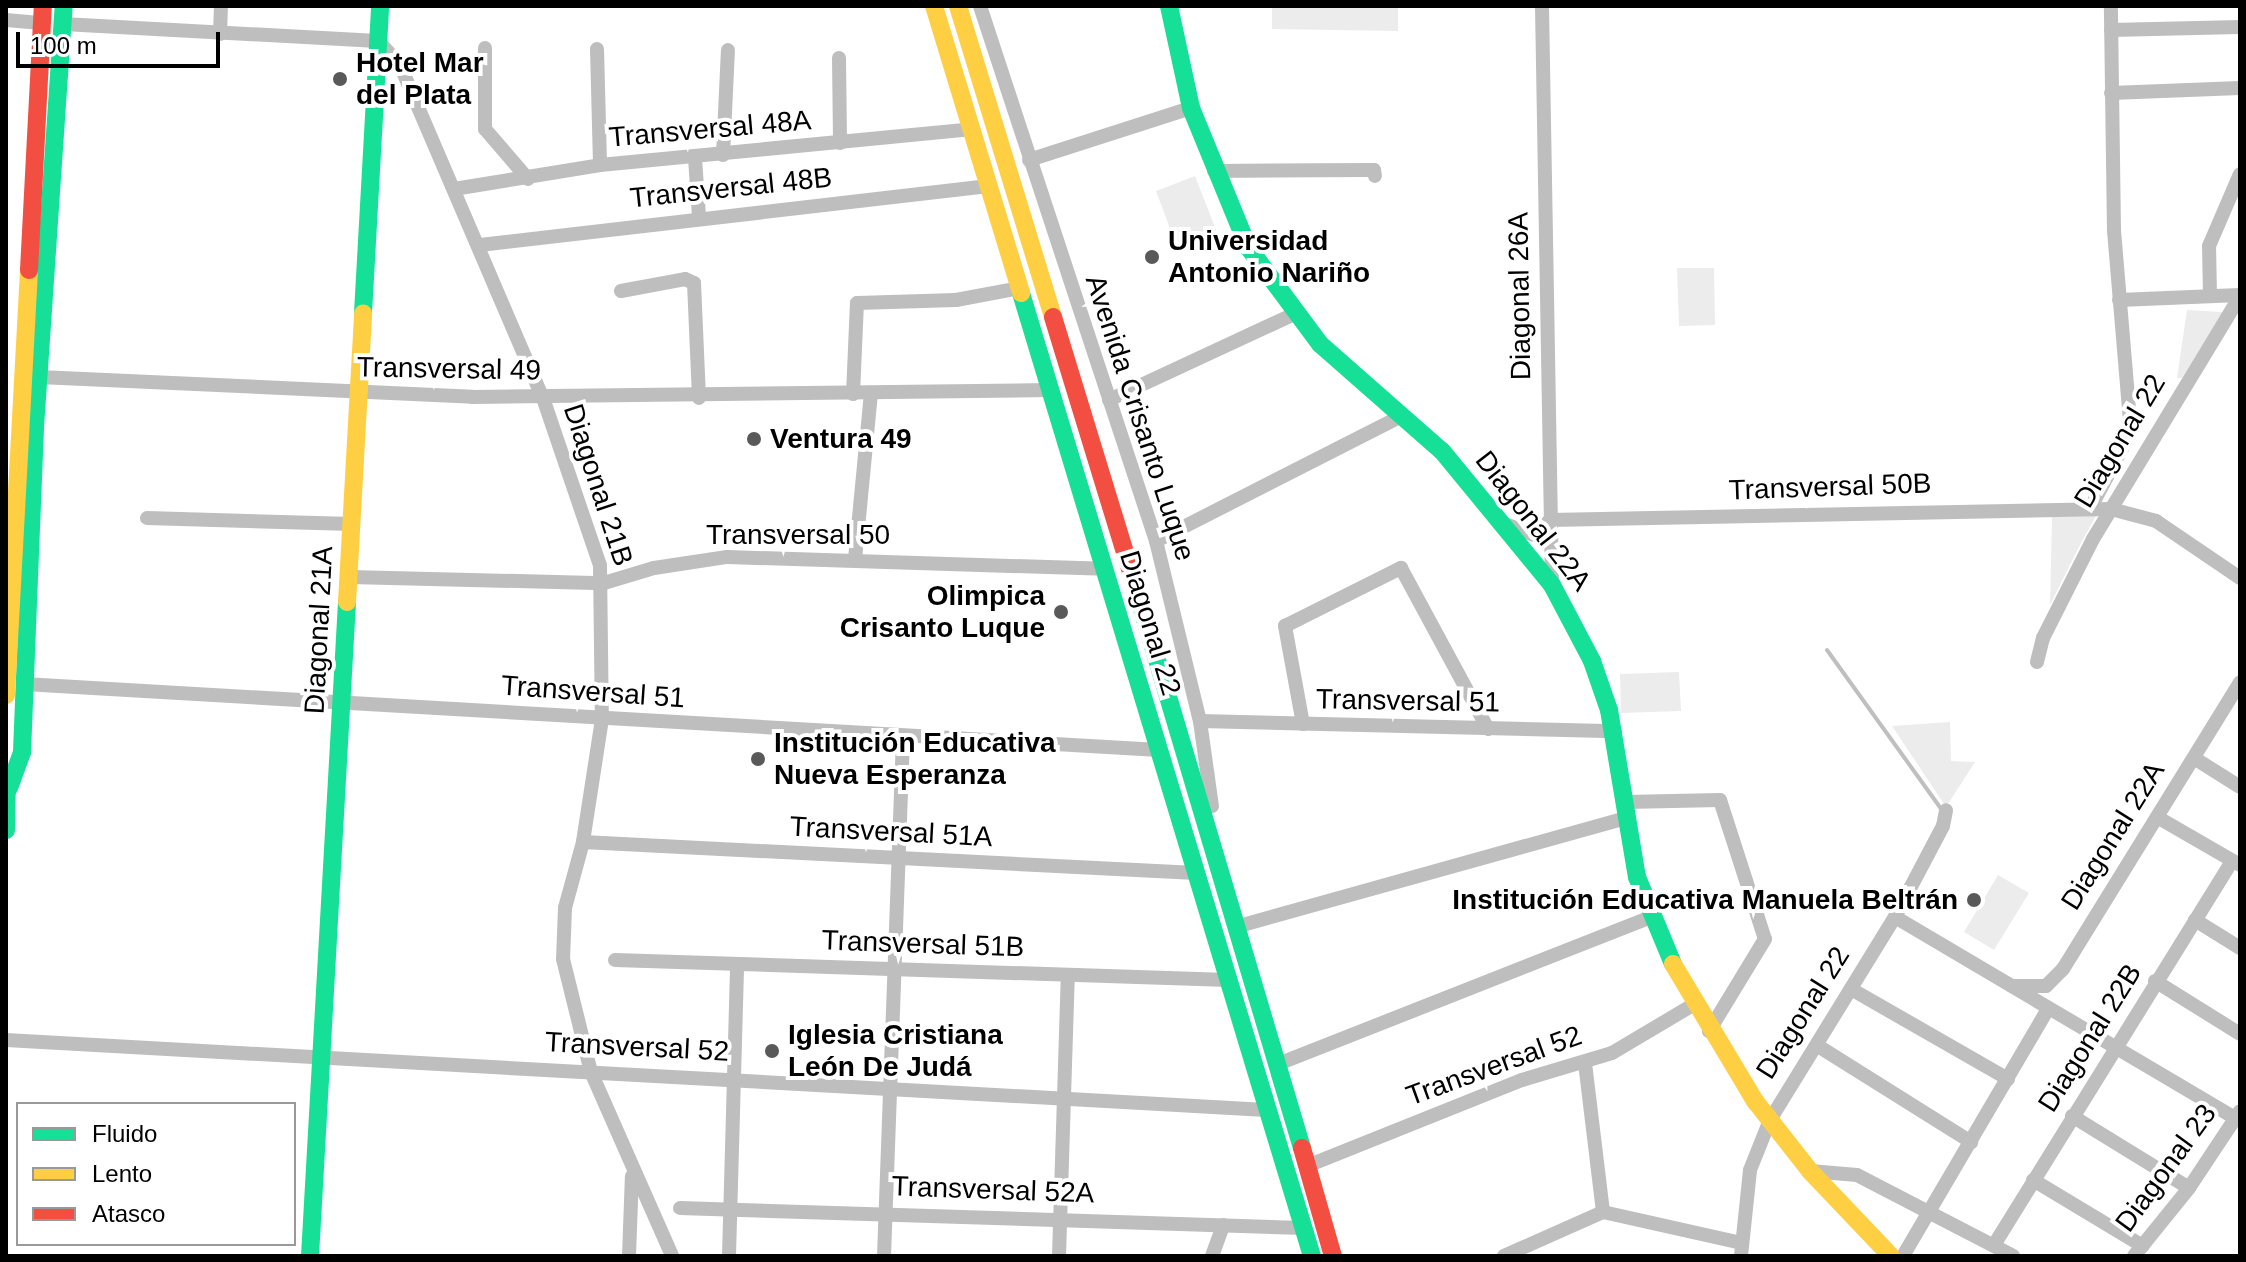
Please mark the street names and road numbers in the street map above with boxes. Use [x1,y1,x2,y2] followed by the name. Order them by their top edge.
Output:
[608,103,812,155] street label: Transversal 48A
[628,161,834,215] street label: Transversal 48B
[1502,212,1538,380] street label: Diagonal 26A
[1078,271,1202,565] street label: Avenida Crisanto Luque
[357,351,541,387] street label: Transversal 49
[2067,368,2173,514] street label: Diagonal 22
[556,400,640,570] street label: Diagonal 21B
[1468,444,1598,598] street label: Diagonal 22A
[1728,467,1932,507] street label: Transversal 50B
[706,518,890,552] street label: Transversal 50
[298,545,340,715] street label: Diagonal 21A
[1112,547,1188,699] street label: Diagonal 22
[500,669,686,715] street label: Transversal 51
[1316,683,1500,719] street label: Transversal 51
[2054,756,2172,916] street label: Diagonal 22A
[789,810,993,854] street label: Transversal 51A
[821,924,1025,964] street label: Transversal 51B
[1749,941,1857,1085] street label: Diagonal 22
[2031,958,2149,1118] street label: Diagonal 22B
[1402,1019,1586,1113] street label: Transversal 52
[544,1025,730,1069] street label: Transversal 52
[2108,1098,2224,1238] street label: Diagonal 23
[891,1170,1095,1210] street label: Transversal 52A

